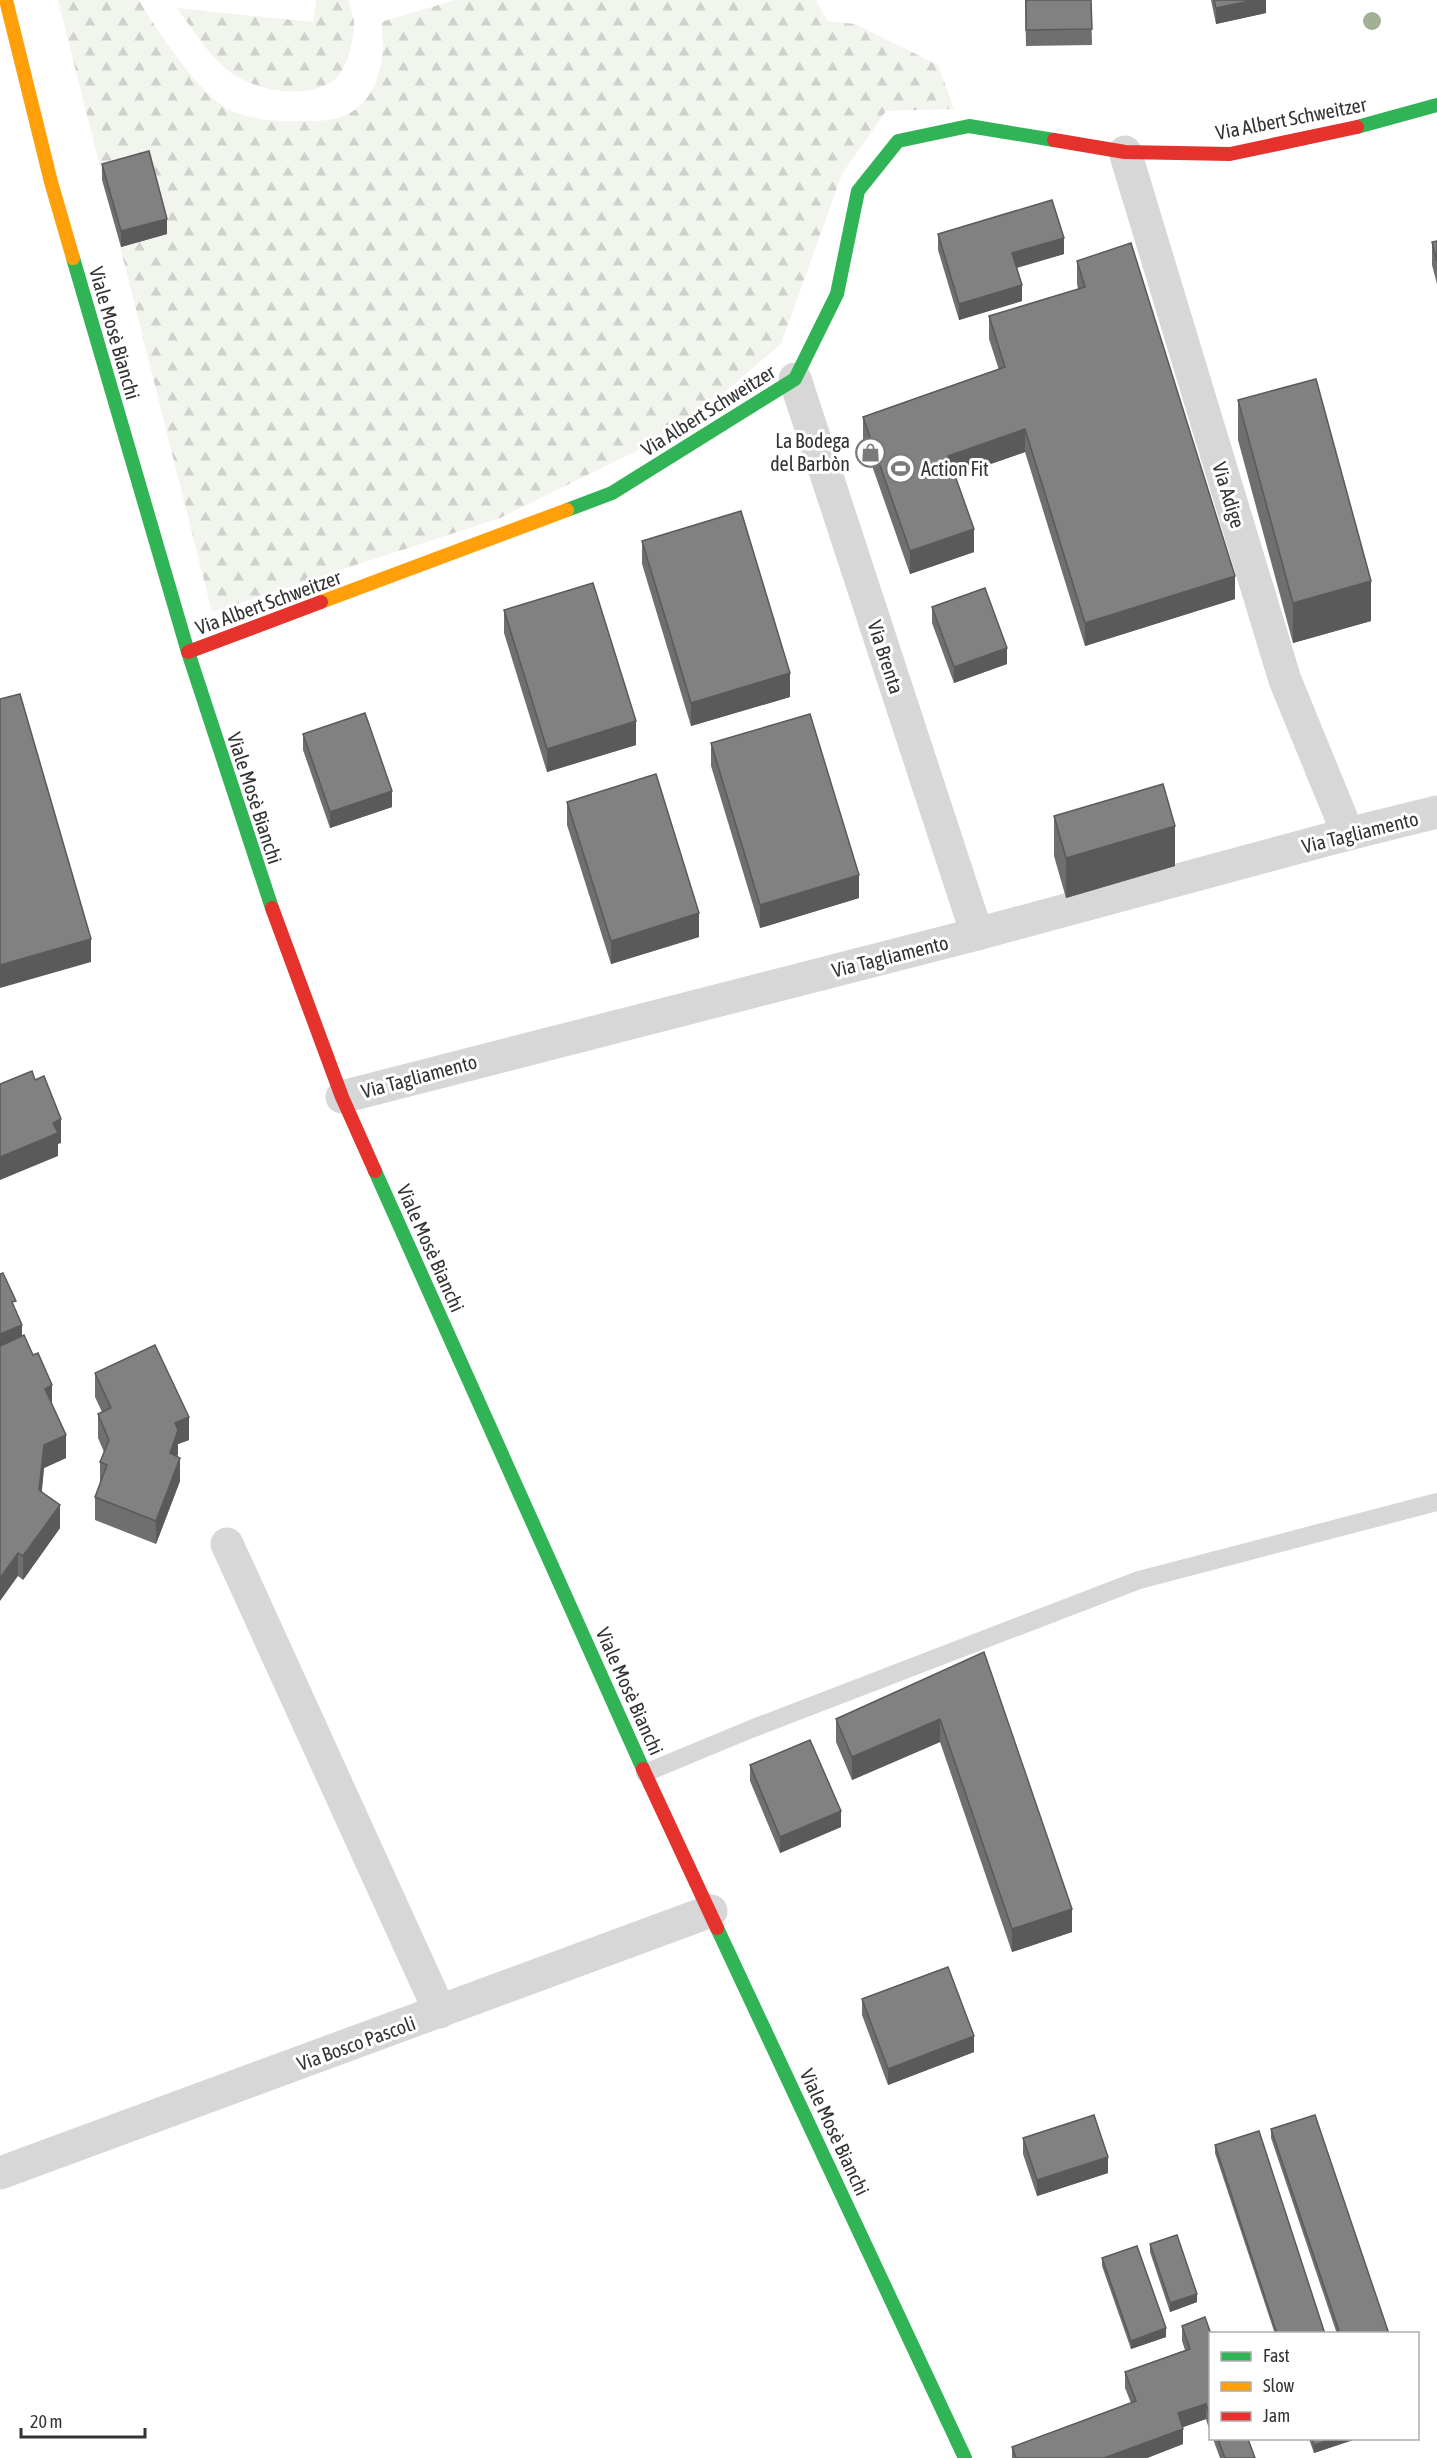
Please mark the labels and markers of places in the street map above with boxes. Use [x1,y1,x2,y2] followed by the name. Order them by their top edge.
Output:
[770,429,850,475] place label: La Bodega del Barbòn
[855,436,887,468] shop icon: La Bodega del Barbòn
[884,452,916,484] sports icon: Action Fit
[921,457,989,480] place label: Action Fit

